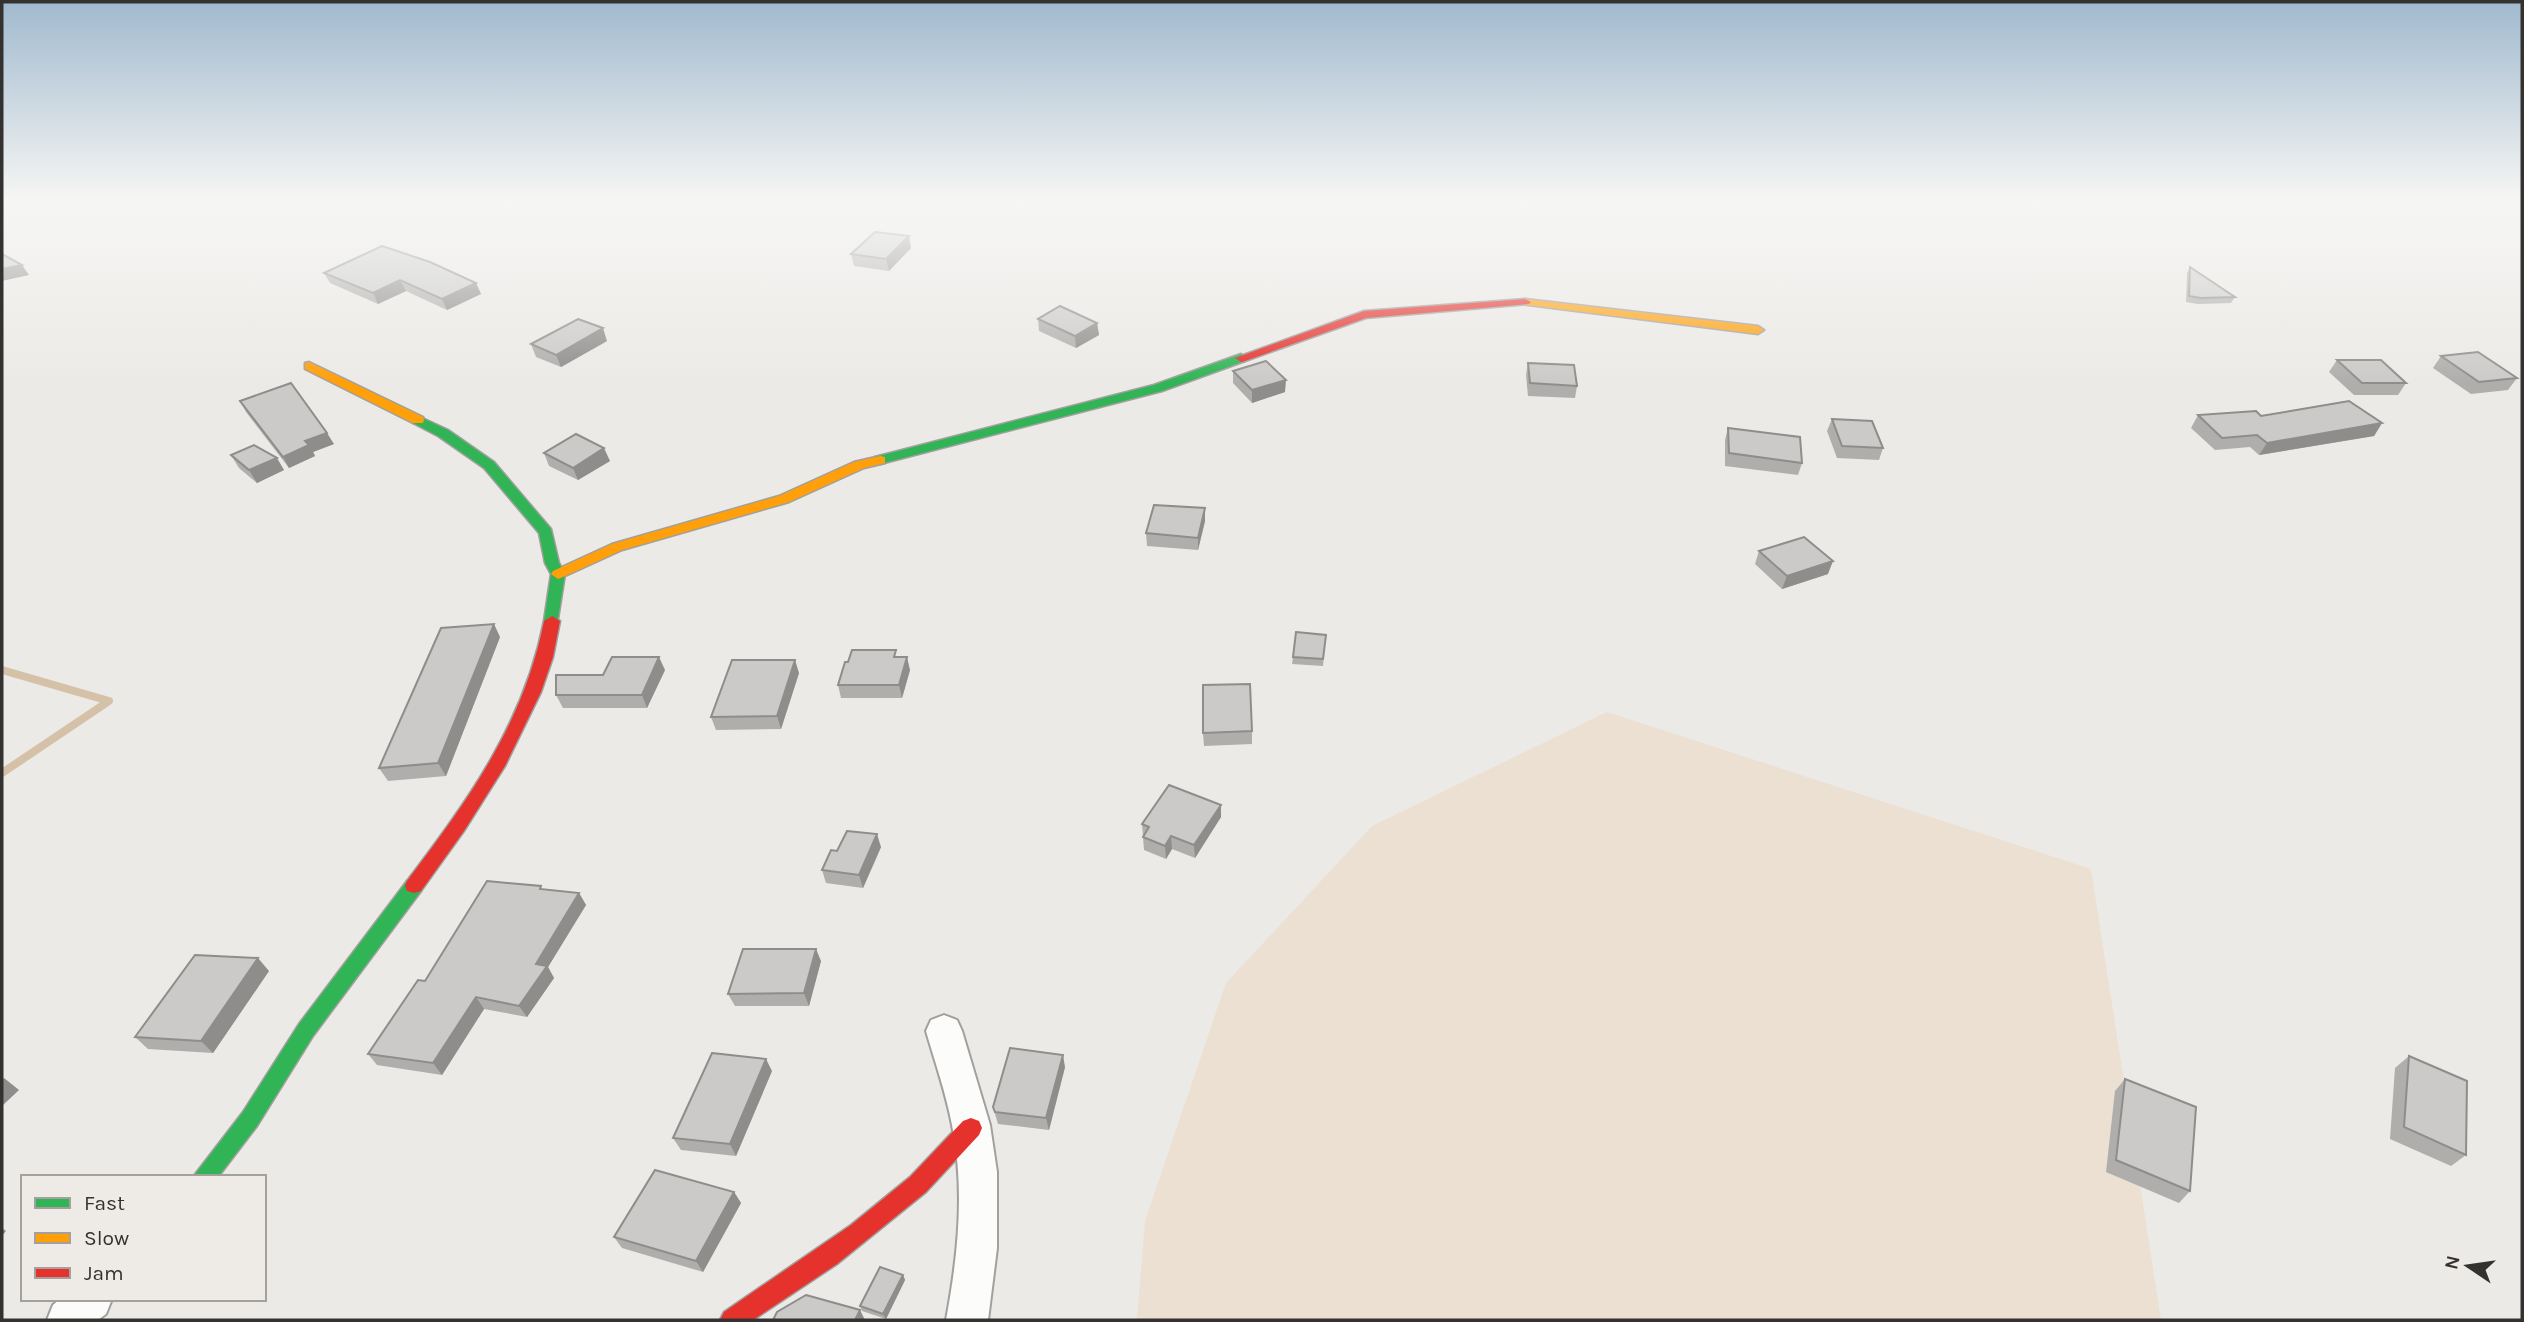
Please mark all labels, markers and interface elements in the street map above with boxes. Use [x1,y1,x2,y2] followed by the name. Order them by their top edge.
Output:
[21,1175,266,1301] legend
[84,1191,125,1215] text: Fast
[84,1226,129,1250] text: Slow
[2433,1231,2503,1301] north arrow
[2440,1253,2465,1272] text: N
[84,1261,124,1285] text: Jam

